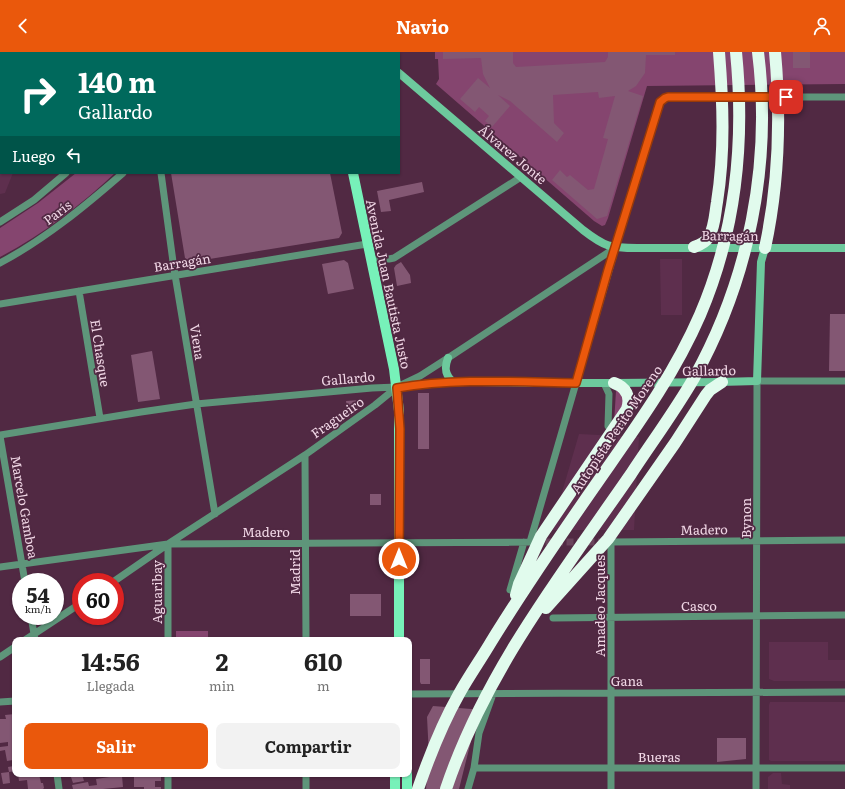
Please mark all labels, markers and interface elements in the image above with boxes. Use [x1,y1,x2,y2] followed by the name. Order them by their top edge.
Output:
[396,13,449,40] text: Navio
[12,15,34,37] icon: back
[811,15,833,37] icon: person
[78,60,156,102] text: 140 m
[12,68,64,120] icon: right
[769,80,803,114] pin
[775,86,797,108] icon: arrive
[78,98,153,125] text: Gallardo
[475,120,551,188] street label: Álvarez Jonte
[12,144,55,167] text: Luego
[63,144,85,166] icon: left
[39,195,75,229] street label: París
[362,197,416,371] street label: Avenida Juan Bautista Justo
[701,225,759,245] street label: Barragán
[152,248,212,276] street label: Barragán
[86,318,116,388] street label: El Chasque
[186,323,210,361] street label: Viena
[682,360,736,380] street label: Gallardo
[566,361,666,497] street label: Autopista Perito Moreno
[320,366,376,390] street label: Gallardo
[307,391,368,442] street label: Fragueiro
[7,454,43,560] street label: Marcelo Gamboa
[736,497,755,538] street label: Bynon
[680,519,728,539] street label: Madero
[242,522,290,541] street label: Madero
[378,538,420,580] position arrow
[285,549,304,595] street label: Madrid
[590,555,609,657] street label: Amadeo Jacques
[147,560,166,624] street label: Aguaribay
[72,573,124,625] speed limit sign: 60
[27,579,49,609] text: 54
[681,596,717,615] street label: Casco
[25,601,51,616] text: km/h
[81,643,140,678] text: 14:56
[215,643,228,678] text: 2
[304,643,343,678] text: 610
[611,671,643,690] street label: Gana
[87,676,135,695] text: Llegada
[209,676,235,695] text: min
[317,676,330,695] text: m
[24,723,208,769] button: Salir
[216,723,400,769] button: Compartir
[638,747,680,766] street label: Bueras

